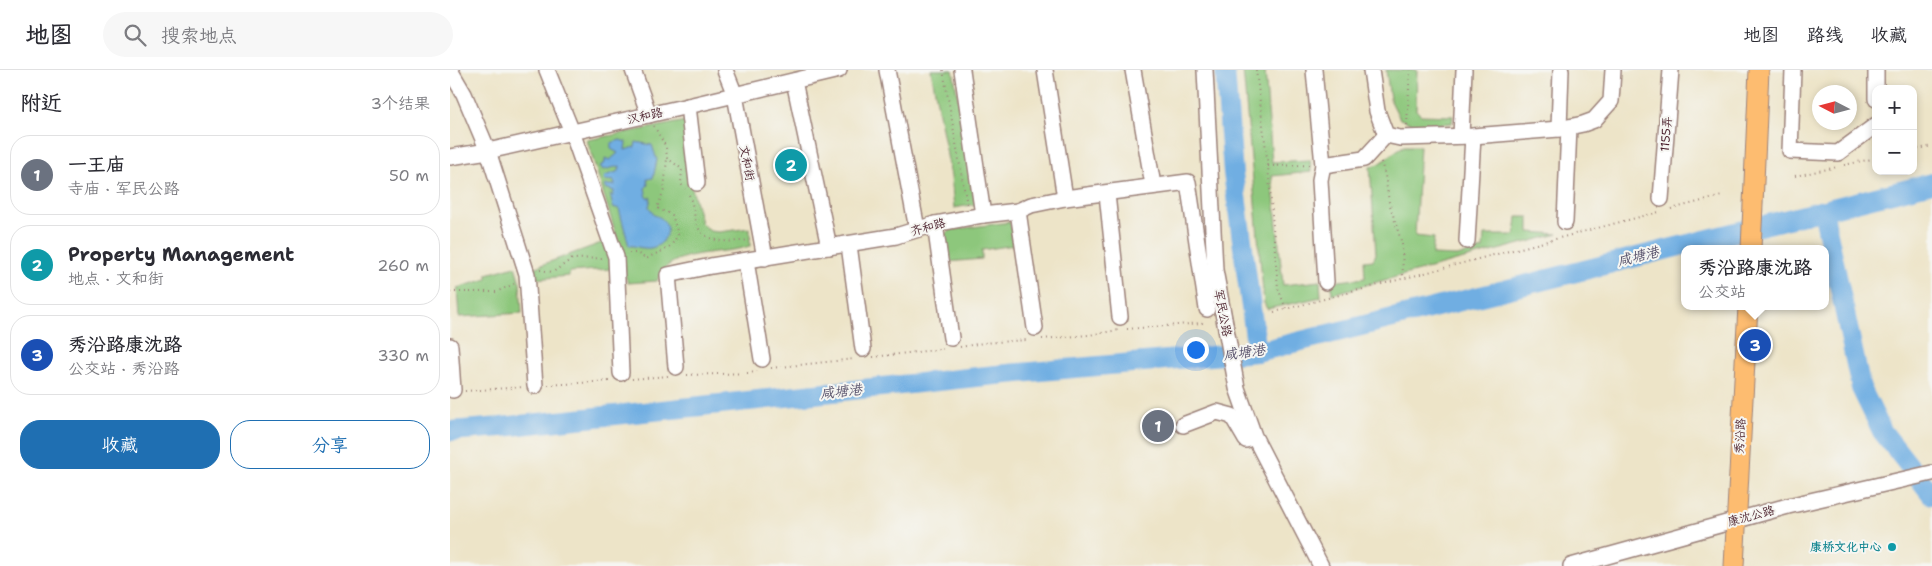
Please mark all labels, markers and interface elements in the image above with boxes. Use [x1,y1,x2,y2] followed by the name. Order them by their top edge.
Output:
[103,12,453,57] search box
[25,19,73,51] text: 地图
[121,21,149,49] icon: search
[161,23,237,48] text: 搜索地点
[1743,23,1779,47] text: 地图
[1807,23,1843,47] text: 路线
[1871,23,1907,47] text: 收藏
[1812,85,1857,130] north arrow
[1872,85,1917,175] map controls
[1872,85,1917,130] button: +
[20,89,62,117] text: 附近
[371,93,430,114] text: 3个结果
[626,104,664,128] street label: 汉和路
[1657,116,1675,152] street label: 1155弄
[1872,130,1917,175] button: −
[736,144,758,182] street label: 文和街
[775,146,807,184] pin: 2
[68,152,125,177] text: 一王庙
[33,165,41,186] text: 1
[389,165,429,186] text: 50 m
[68,178,179,199] text: 寺庙 · 军民公路
[909,215,947,239] street label: 齐和路
[68,242,294,267] text: Property Management
[1615,242,1662,270] water label: 咸塘港
[1681,245,1829,310] popup
[31,255,43,276] text: 2
[377,255,429,276] text: 260 m
[1698,255,1812,280] text: 秀沿路康沈路
[68,268,163,289] text: 地点 · 文和街
[1698,281,1746,302] text: 公交站
[1211,288,1235,338] street label: 军民公路
[1739,326,1771,364] pin: 3
[68,332,182,357] text: 秀沿路康沈路
[1183,337,1209,363] your location
[1222,340,1268,364] water label: 咸塘港
[31,345,43,366] text: 3
[377,345,429,366] text: 330 m
[68,358,179,379] text: 公交站 · 秀沿路
[819,380,865,402] water label: 咸塘港
[1142,407,1174,445] pin: 1
[1731,418,1749,454] street label: 秀沿路
[20,420,220,469] button: 收藏
[230,420,430,469] button: 分享
[1726,502,1776,530] street label: 康沈公路
[1810,539,1882,555] place label: 康桥文化中心
[1886,541,1898,553] marker: 康桥文化中心

